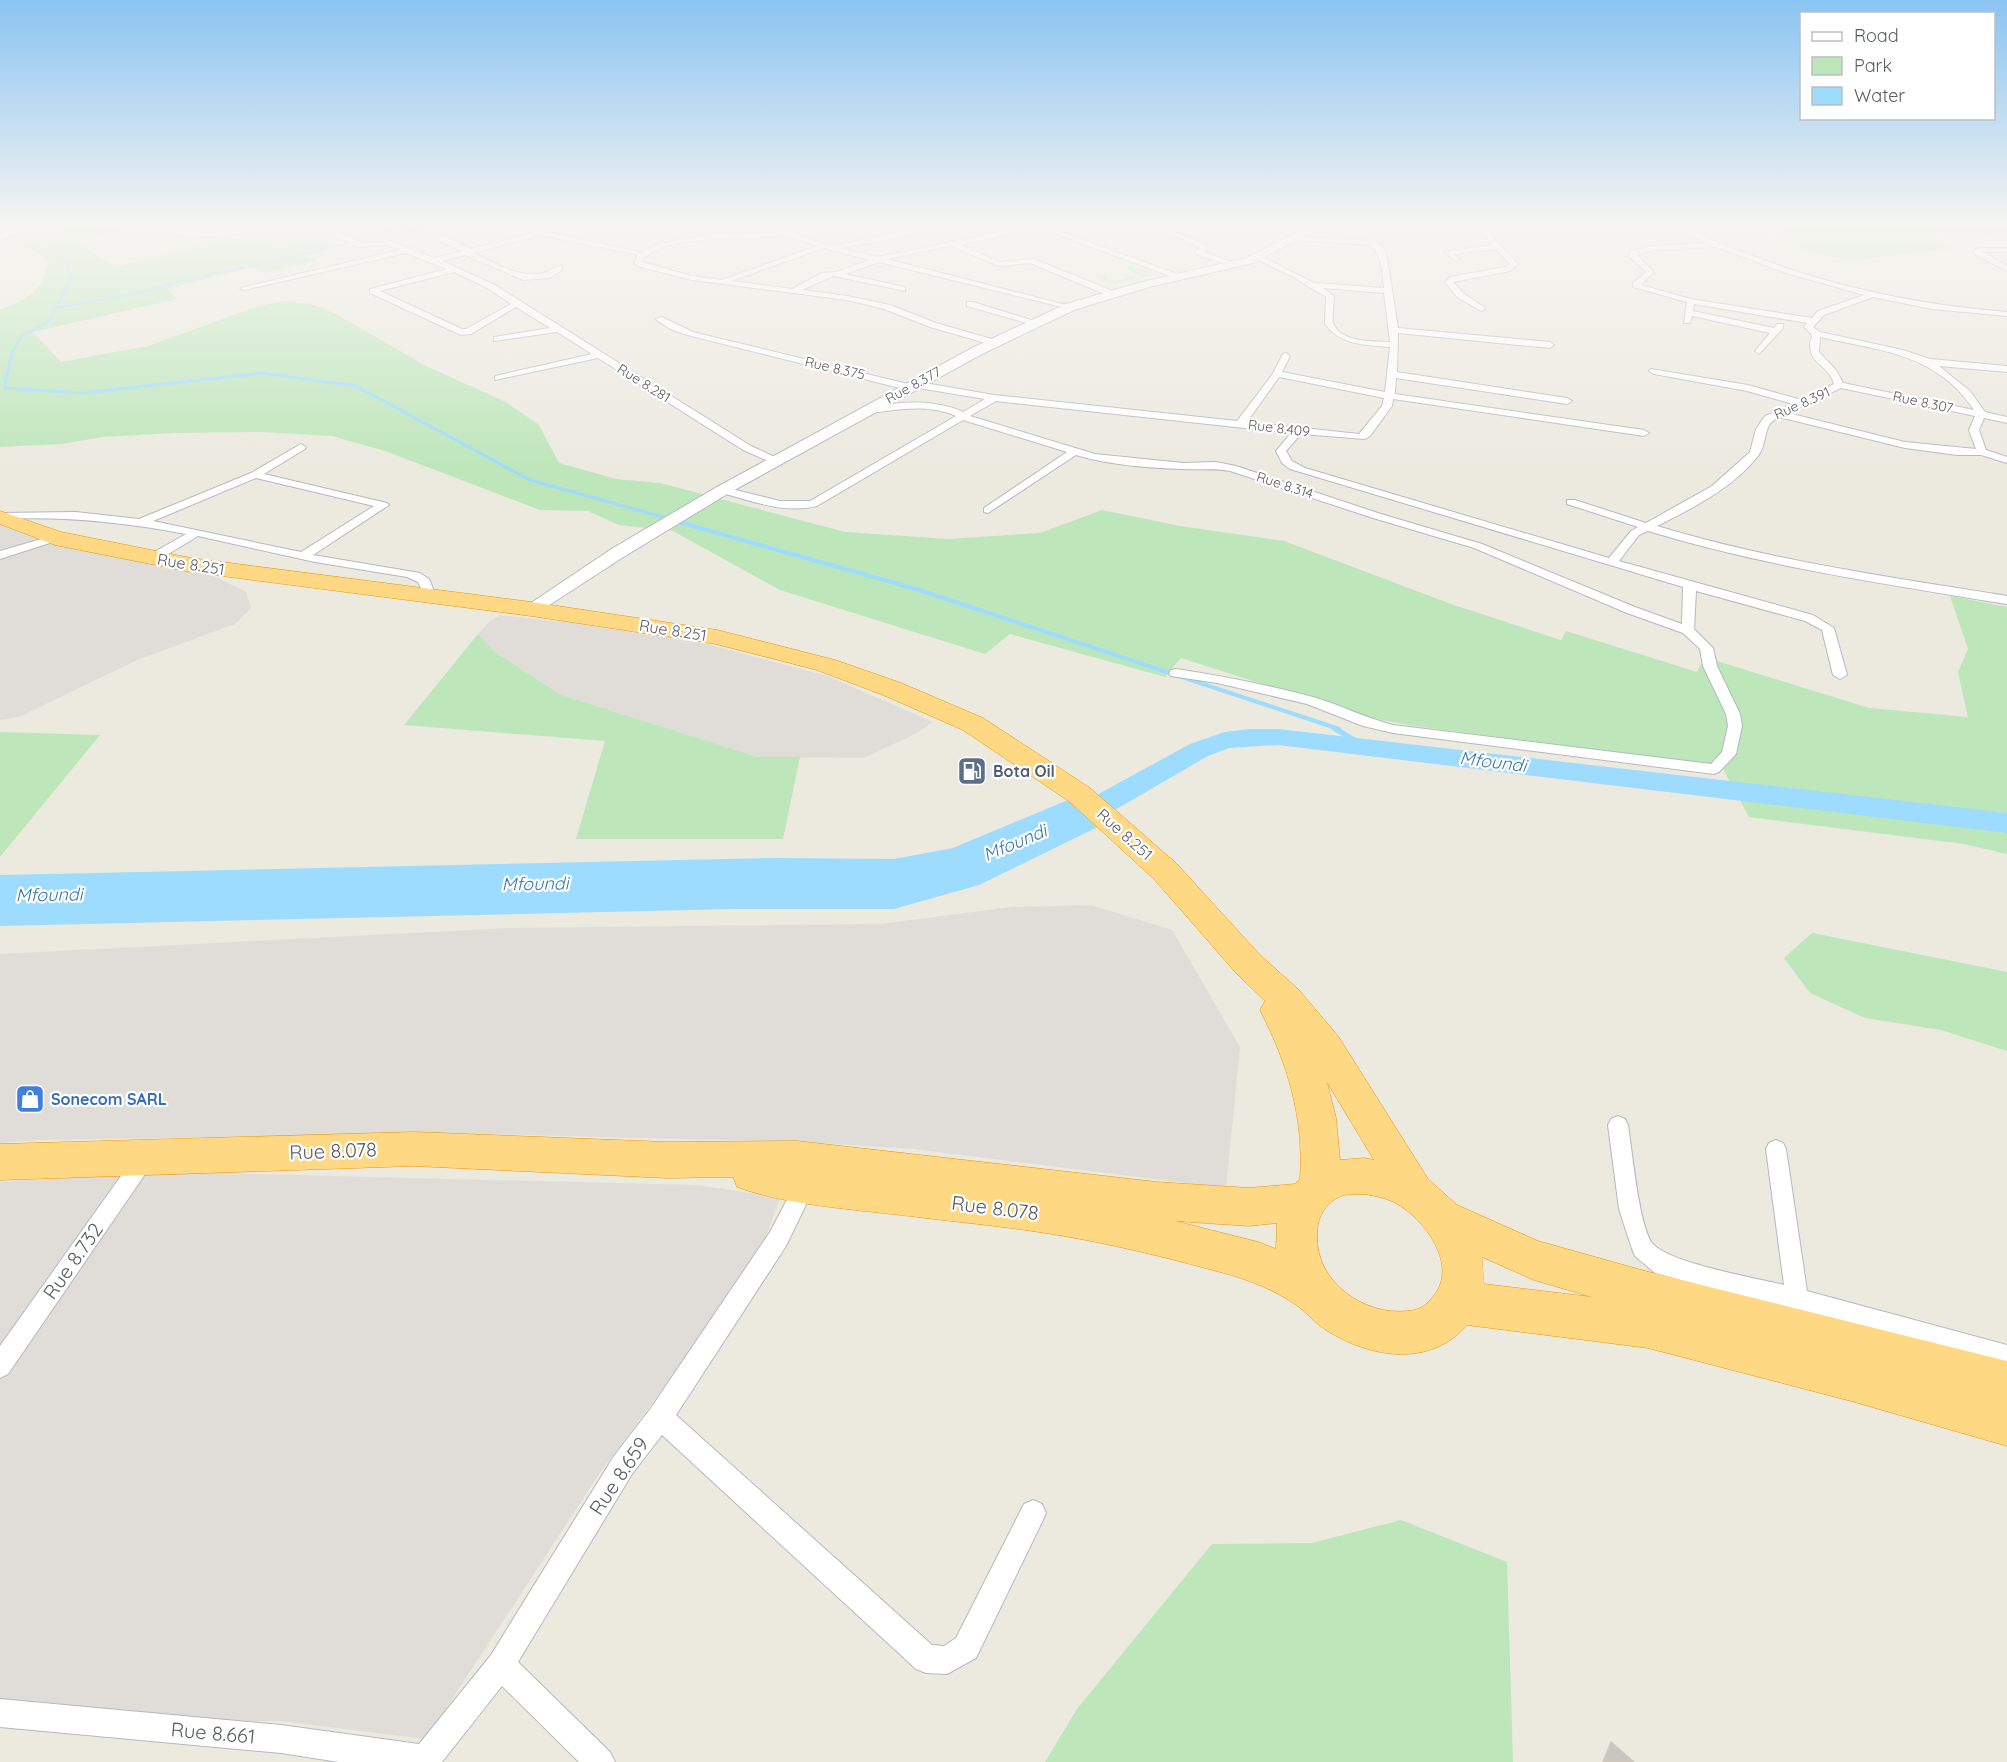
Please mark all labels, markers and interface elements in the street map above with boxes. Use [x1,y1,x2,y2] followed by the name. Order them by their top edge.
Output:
[1800,12,1995,120] legend
[1854,24,1899,47] text: Road
[1854,54,1892,77] text: Park
[1854,84,1905,107] text: Water
[803,352,867,384] street label: Rue 8.375
[614,360,674,406] street label: Rue 8.281
[882,362,944,408] street label: Rue 8.377
[1771,383,1833,423] street label: Rue 8.391
[1891,387,1955,417] street label: Rue 8.307
[1247,415,1311,441] street label: Rue 8.409
[1254,467,1316,503] street label: Rue 8.314
[156,549,226,579] street label: Rue 8.251
[638,615,708,645] street label: Rue 8.251
[1458,746,1530,777] water label: Mfoundi
[956,755,988,787] fuel station icon: Bota Oil
[993,761,1055,781] place label: Bota Oil
[1093,804,1157,864] street label: Rue 8.251
[979,818,1052,866] water label: Mfoundi
[501,871,571,896] water label: Mfoundi
[15,882,85,907] water label: Mfoundi
[14,1083,46,1115] shop icon: Sonecom SARL
[51,1089,167,1109] place label: Sonecom SARL
[289,1136,377,1165] street label: Rue 8.078
[950,1190,1040,1225] street label: Rue 8.078
[37,1218,108,1304] street label: Rue 8.732
[583,1432,654,1519] street label: Rue 8.659
[170,1716,256,1749] street label: Rue 8.661

